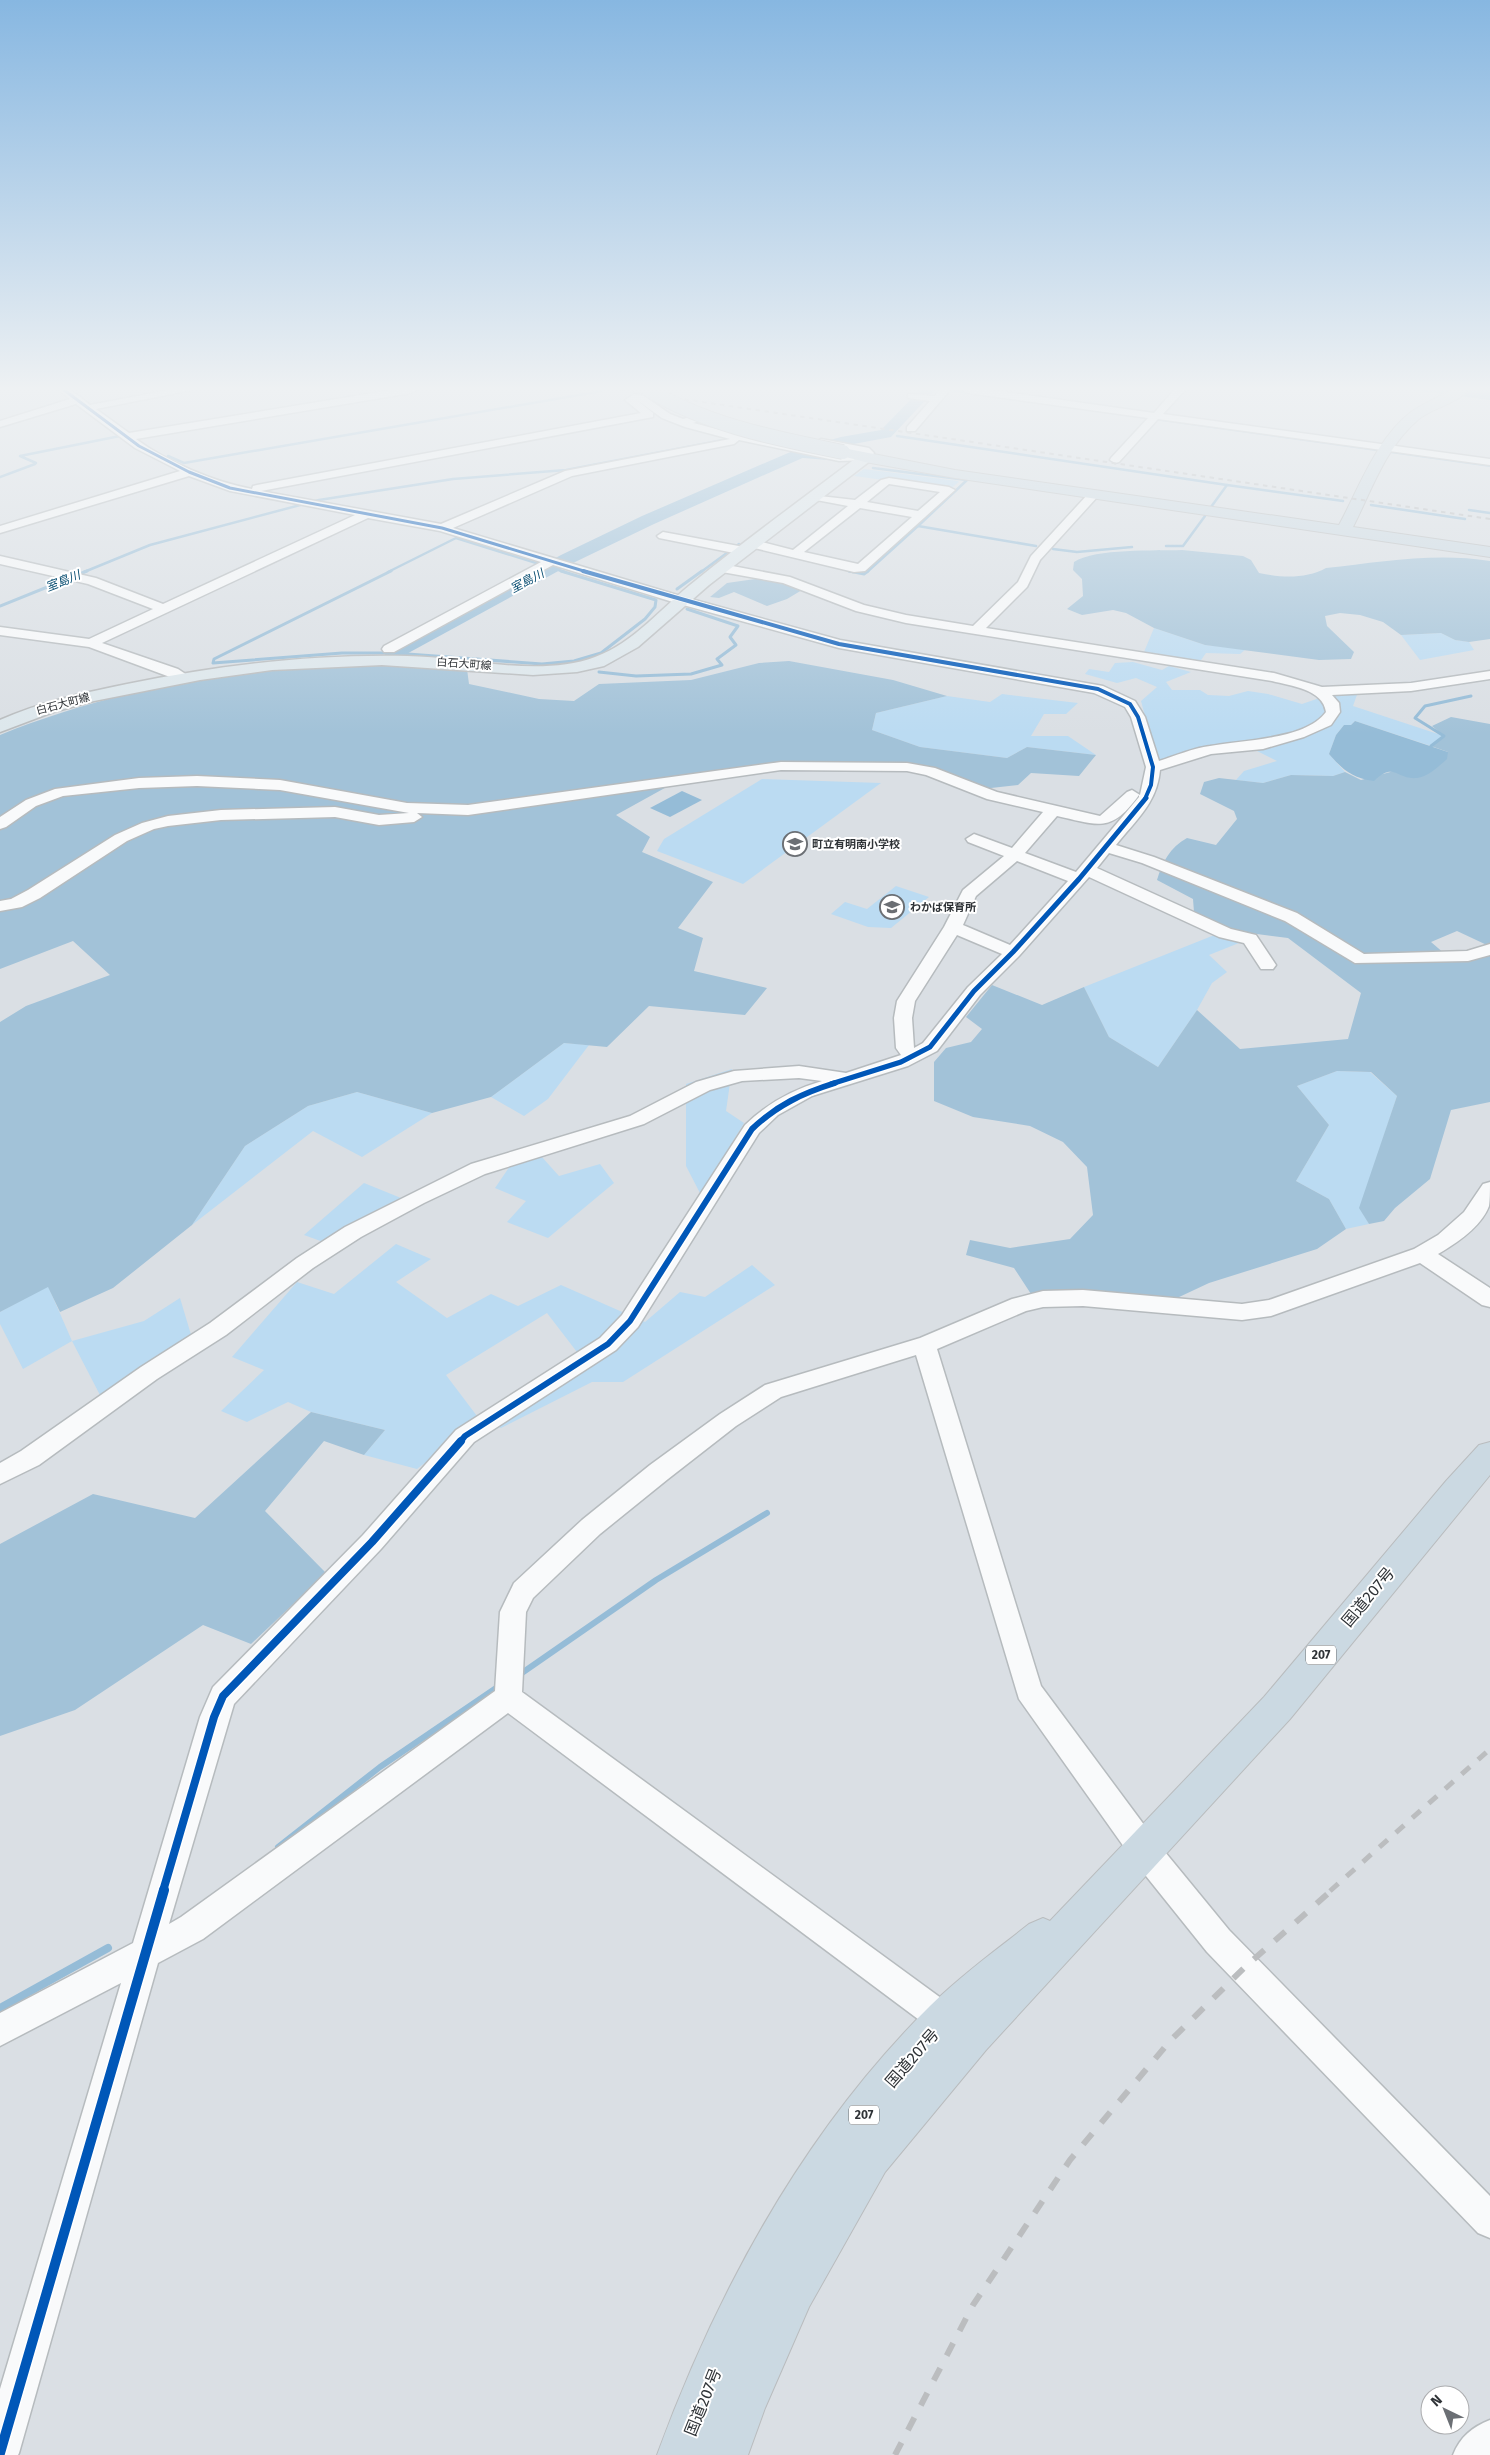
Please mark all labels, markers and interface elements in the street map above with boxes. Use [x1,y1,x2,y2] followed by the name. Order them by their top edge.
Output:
[508,565,548,596] water label: 室島川
[44,567,84,594] water label: 室島川
[436,656,492,672] street label: 白石大町線
[35,691,91,717] street label: 白石大町線
[782,831,808,857] school or university icon: 町立有明南小学校
[812,838,900,851] place label: 町立有明南小学校
[879,894,905,920] school or university icon: わかば保育所
[910,901,976,914] place label: わかば保育所
[1338,1563,1398,1631] street label: 国道207号
[1306,1646,1336,1664] road number: 207
[881,2025,943,2091] street label: 国道207号
[849,2106,879,2124] road number: 207
[681,2365,725,2439] street label: 国道207号
[1420,2385,1470,2435] north arrow
[1427,2391,1446,2410] text: N

